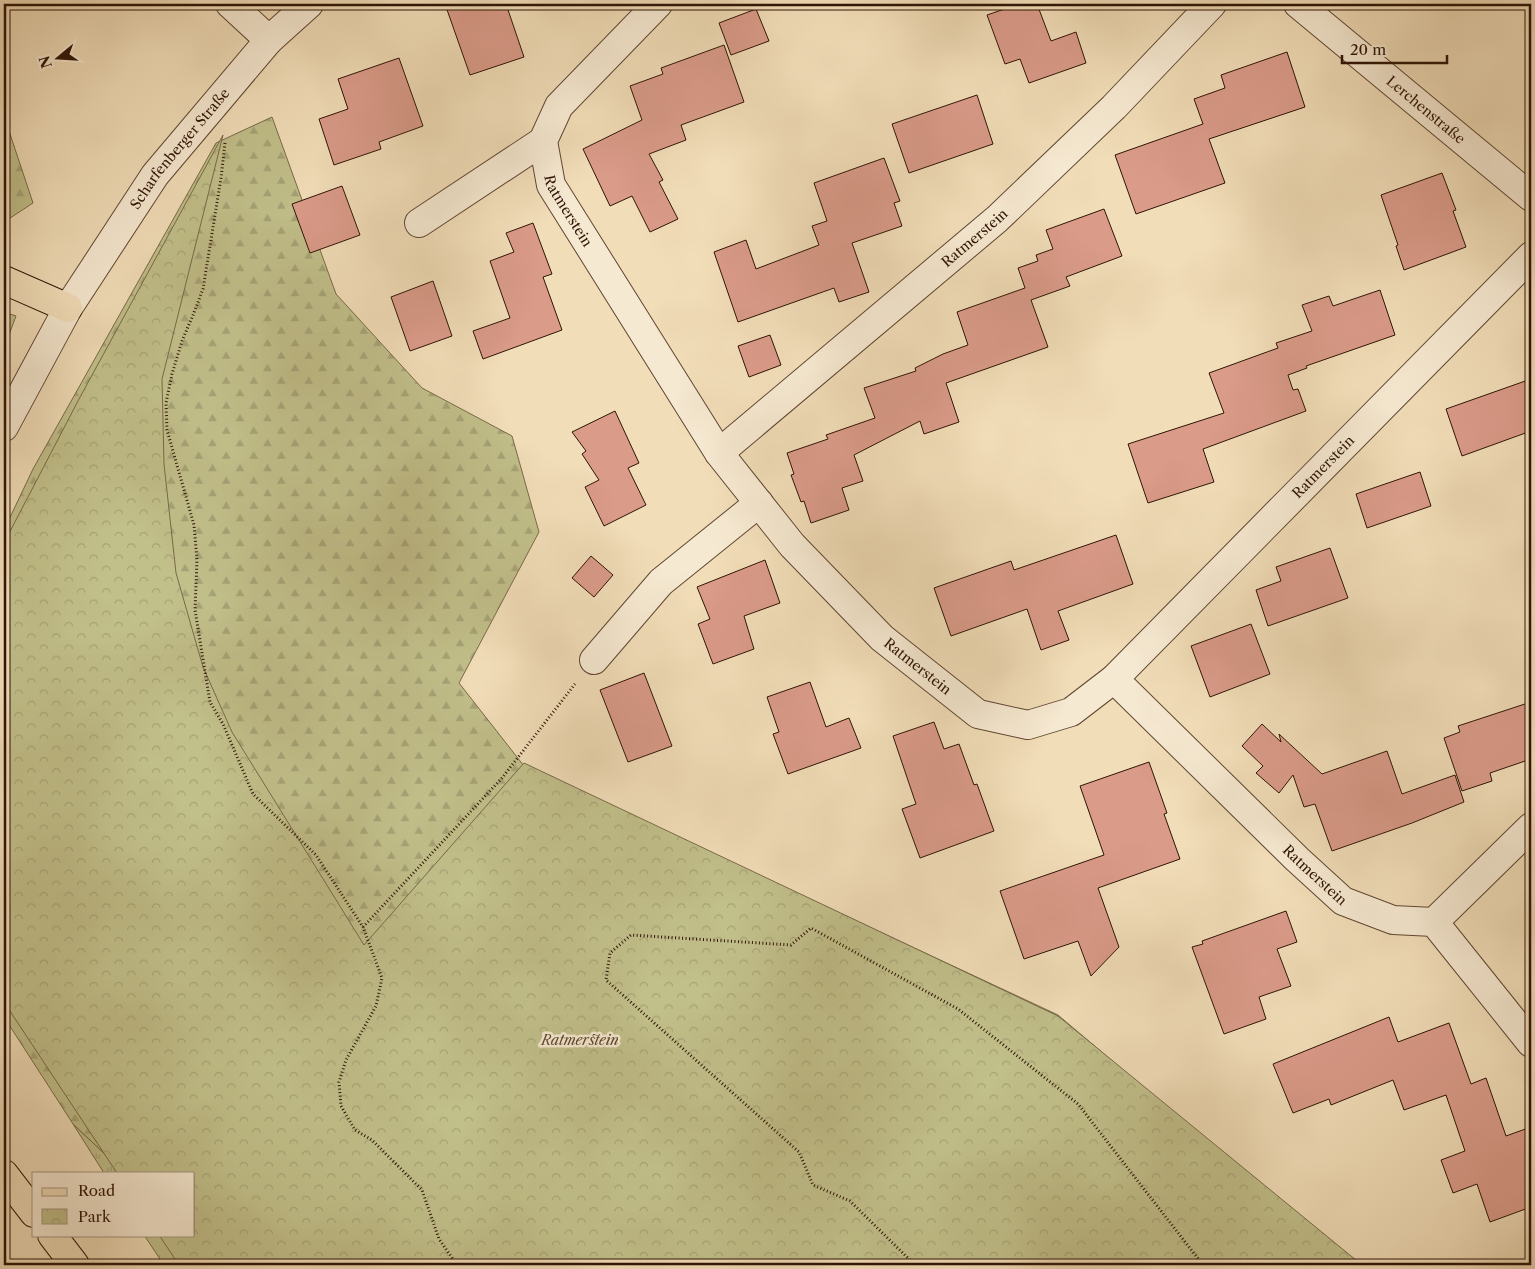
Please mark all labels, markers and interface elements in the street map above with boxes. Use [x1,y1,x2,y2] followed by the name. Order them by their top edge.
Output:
[32,32,82,82] north arrow
[1342,32,1448,64] scale bar
[1350,40,1386,59] text: 20 m
[35,53,56,71] text: N
[1383,72,1469,148] street label: Lerchenstraße
[126,84,234,213] street label: Scharfenberger Straße
[540,174,597,250] street label: Ratmerstein
[938,205,1012,271] street label: Ratmerstein
[1288,431,1358,502] street label: Ratmerstein
[880,634,955,699] street label: Ratmerstein
[1279,841,1351,909] street label: Ratmerstein
[540,1031,619,1049] park label: Ratmerstein
[32,1172,195,1236] legend
[78,1181,115,1200] text: Road
[78,1207,112,1226] text: Park

